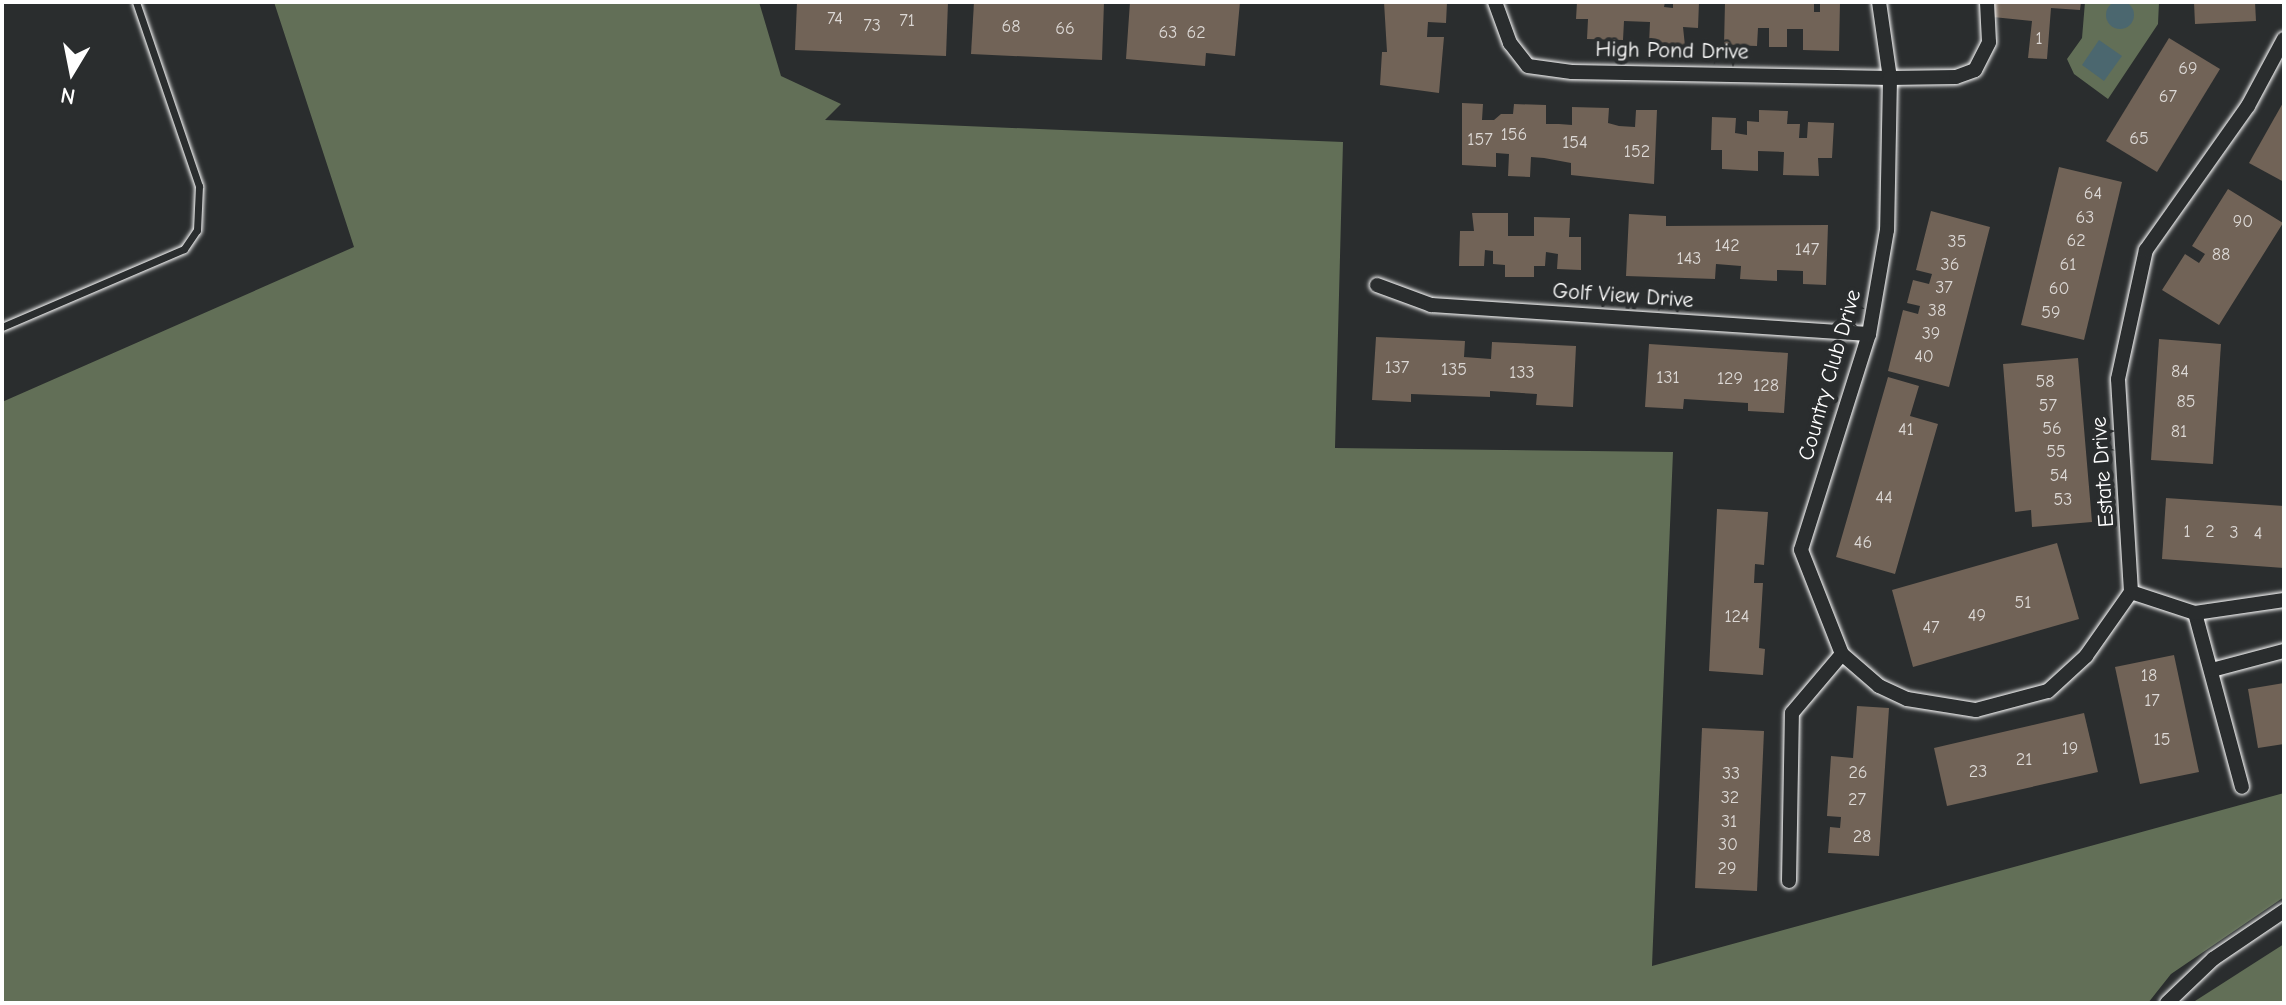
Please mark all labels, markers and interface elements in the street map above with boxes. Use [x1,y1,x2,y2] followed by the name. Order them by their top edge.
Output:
[827,8,843,30] house number: 74
[899,10,915,32] house number: 71
[863,15,881,37] house number: 73
[1001,16,1021,38] house number: 68
[1055,18,1075,40] house number: 66
[1159,22,1177,44] house number: 63
[1186,22,1206,44] house number: 62
[2035,28,2043,50] house number: 1
[32,32,112,112] north arrow
[1595,36,1749,66] street label: High Pond Drive
[2178,58,2198,80] house number: 69
[59,82,77,110] text: N
[2159,86,2177,108] house number: 67
[1501,124,1527,146] house number: 156
[2129,128,2149,150] house number: 65
[1467,129,1493,151] house number: 157
[1562,132,1588,154] house number: 154
[1624,141,1650,163] house number: 152
[2084,183,2102,205] house number: 64
[2076,207,2094,229] house number: 63
[2233,211,2253,233] house number: 90
[2066,230,2086,252] house number: 62
[1948,231,1966,253] house number: 35
[1714,235,1740,257] house number: 142
[1795,239,1819,261] house number: 147
[2212,244,2230,266] house number: 88
[1677,248,1701,270] house number: 143
[1941,254,1959,276] house number: 36
[2060,254,2076,276] house number: 61
[1935,277,1953,299] house number: 37
[1552,278,1694,314] street label: Golf View Drive
[2049,278,2069,300] house number: 60
[1793,286,1867,464] street label: Country Club Drive
[1928,300,1946,322] house number: 38
[2041,302,2061,324] house number: 59
[1922,323,1940,345] house number: 39
[1914,346,1934,368] house number: 40
[1385,357,1409,379] house number: 137
[1441,359,1467,381] house number: 135
[2171,361,2189,383] house number: 84
[1509,362,1535,384] house number: 133
[1656,367,1680,389] house number: 131
[1717,368,1743,390] house number: 129
[2035,371,2055,393] house number: 58
[1753,375,1779,397] house number: 128
[2176,391,2196,413] house number: 85
[2039,395,2057,417] house number: 57
[2086,416,2120,528] street label: Estate Drive
[2042,418,2062,440] house number: 56
[1898,419,1914,441] house number: 41
[2171,421,2187,443] house number: 81
[2046,441,2066,463] house number: 55
[2050,465,2068,487] house number: 54
[1875,487,1893,509] house number: 44
[2054,489,2072,511] house number: 53
[2183,521,2191,543] house number: 1
[2205,521,2215,543] house number: 2
[2229,522,2239,544] house number: 3
[2254,523,2262,545] house number: 4
[1854,532,1872,554] house number: 46
[2015,592,2031,614] house number: 51
[1968,605,1986,627] house number: 49
[1724,606,1750,628] house number: 124
[1922,617,1940,639] house number: 47
[2141,665,2157,687] house number: 18
[2144,690,2160,712] house number: 17
[2154,729,2170,751] house number: 15
[2062,738,2078,760] house number: 19
[2016,749,2032,771] house number: 21
[1969,761,1987,783] house number: 23
[1848,762,1868,784] house number: 26
[1722,763,1740,785] house number: 33
[1721,787,1739,809] house number: 32
[1848,789,1866,811] house number: 27
[1721,811,1737,833] house number: 31
[1853,826,1871,848] house number: 28
[1718,834,1738,856] house number: 30
[1718,858,1736,880] house number: 29

